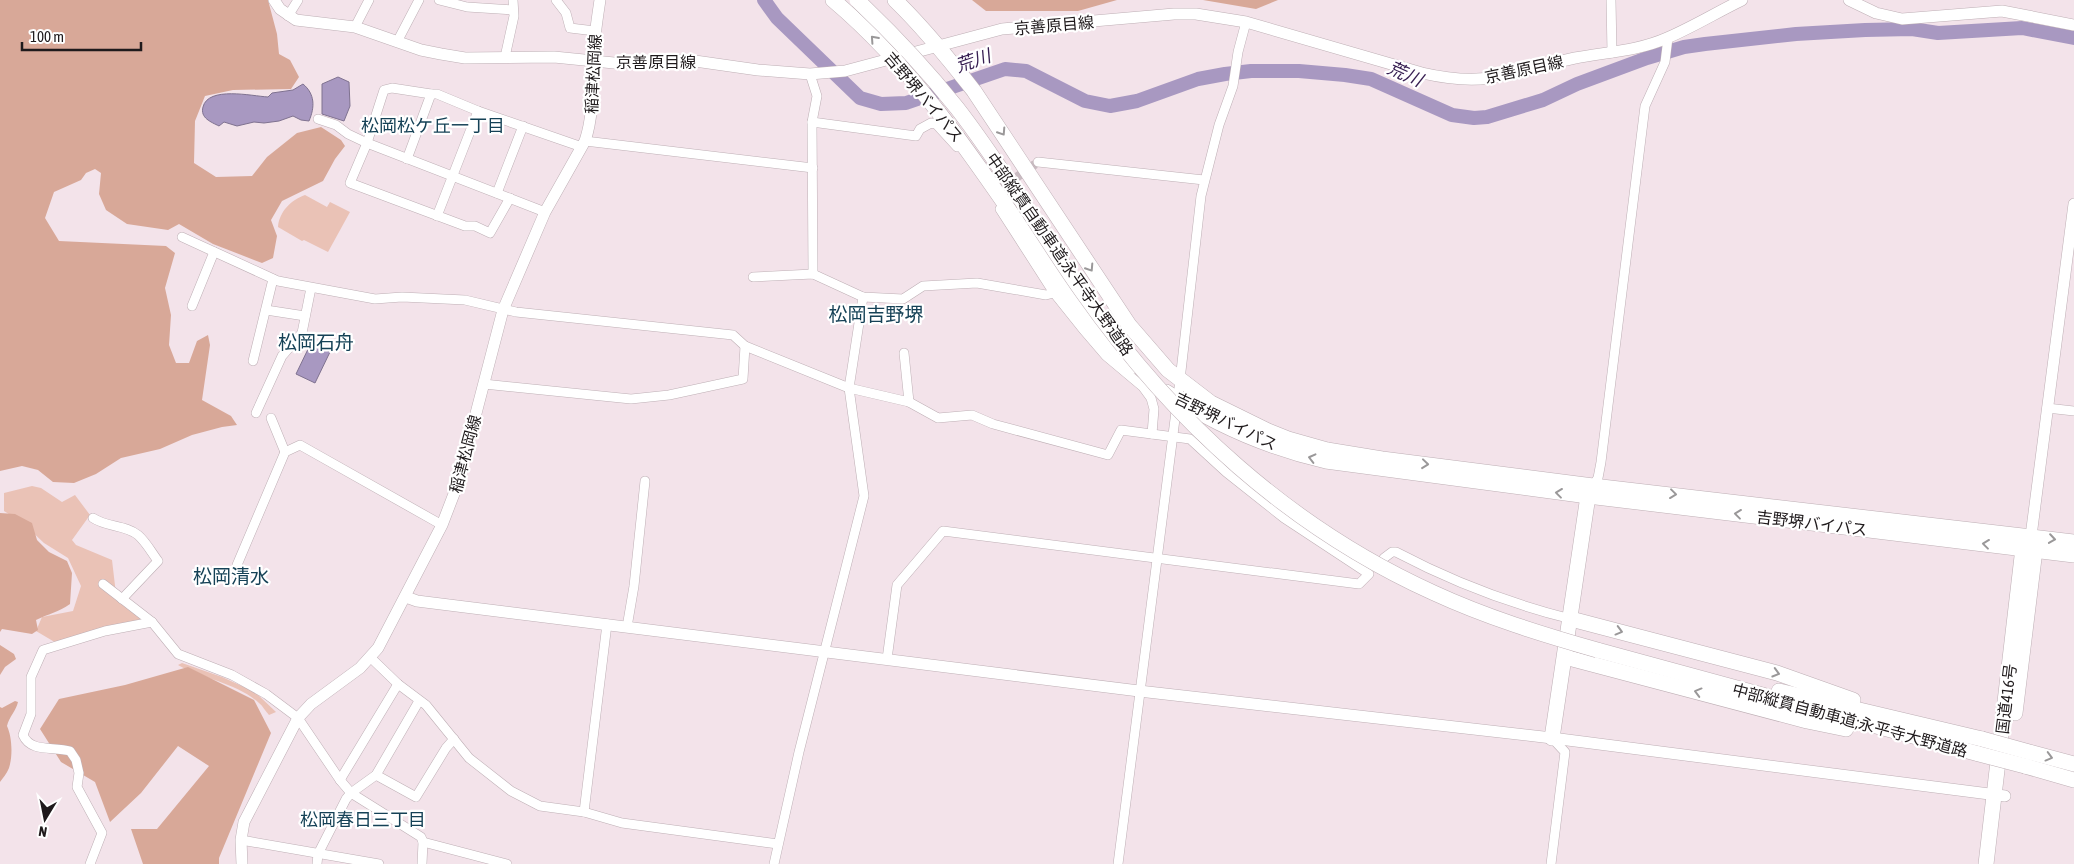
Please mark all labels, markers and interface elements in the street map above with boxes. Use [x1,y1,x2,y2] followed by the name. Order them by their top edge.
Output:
[1013,13,1095,37] street label: 京善原目線
[22,20,141,52] scale bar
[30,28,64,45] text: 100 m
[582,34,604,114] street label: 稲津松岡線
[871,35,880,44] one-way arrow
[952,44,995,76] water label: 荒川
[881,48,967,146] street label: 吉野堺バイパス
[1483,52,1565,86] street label: 京善原目線
[616,53,696,71] street label: 京善原目線
[1384,57,1428,91] water label: 荒川
[361,115,505,136] district label: 松岡松ケ丘一丁目
[996,126,1005,135] one-way arrow
[983,149,1137,359] street label: 中部縦貫自動車道;永平寺大野道路
[1084,263,1094,272] one-way arrow
[828,303,924,325] district label: 松岡吉野堺
[278,331,354,353] district label: 松岡石舟
[1172,388,1280,454] street label: 吉野堺バイパス
[446,413,484,495] street label: 稲津松岡線
[1307,453,1316,464] one-way arrow
[1421,458,1429,469] one-way arrow
[1555,488,1564,498] one-way arrow
[1669,488,1677,499] one-way arrow
[1755,507,1869,539] street label: 吉野堺バイパス
[1734,509,1742,520] one-way arrow
[2049,533,2057,544] one-way arrow
[1982,539,1990,550] one-way arrow
[193,565,269,587] district label: 松岡清水
[1614,625,1623,636] one-way arrow
[1993,663,2019,735] street label: 国道416号
[1771,667,1779,677] one-way arrow
[1730,680,1970,760] street label: 中部縦貫自動車道;永平寺大野道路
[1694,687,1703,697] one-way arrow
[2045,752,2053,762] one-way arrow
[20,794,70,844] north arrow
[300,809,426,830] district label: 松岡春日三丁目
[37,823,48,840] text: N

